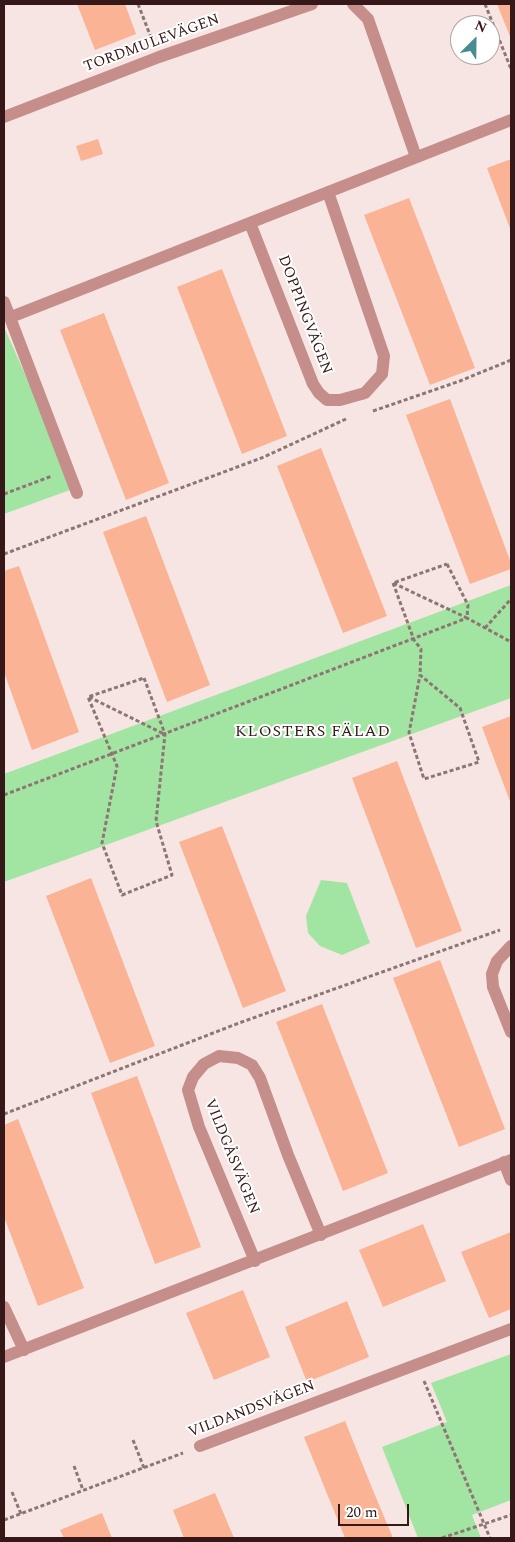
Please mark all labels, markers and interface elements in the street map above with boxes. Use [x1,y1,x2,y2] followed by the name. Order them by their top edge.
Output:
[82,11,222,77] street label: TORDMULEVÄGEN
[450,15,500,65] north arrow
[471,15,490,39] text: N
[273,253,335,377] street label: DOPPINGVÄGEN
[233,723,393,743] district label: KLOSTERS FÄLAD
[200,1097,262,1217] street label: VILDGÅSVÄGEN
[186,1378,318,1442] street label: VILDANDSVÄGEN
[340,1494,411,1526] scale bar
[346,1501,378,1524] text: 20 m

